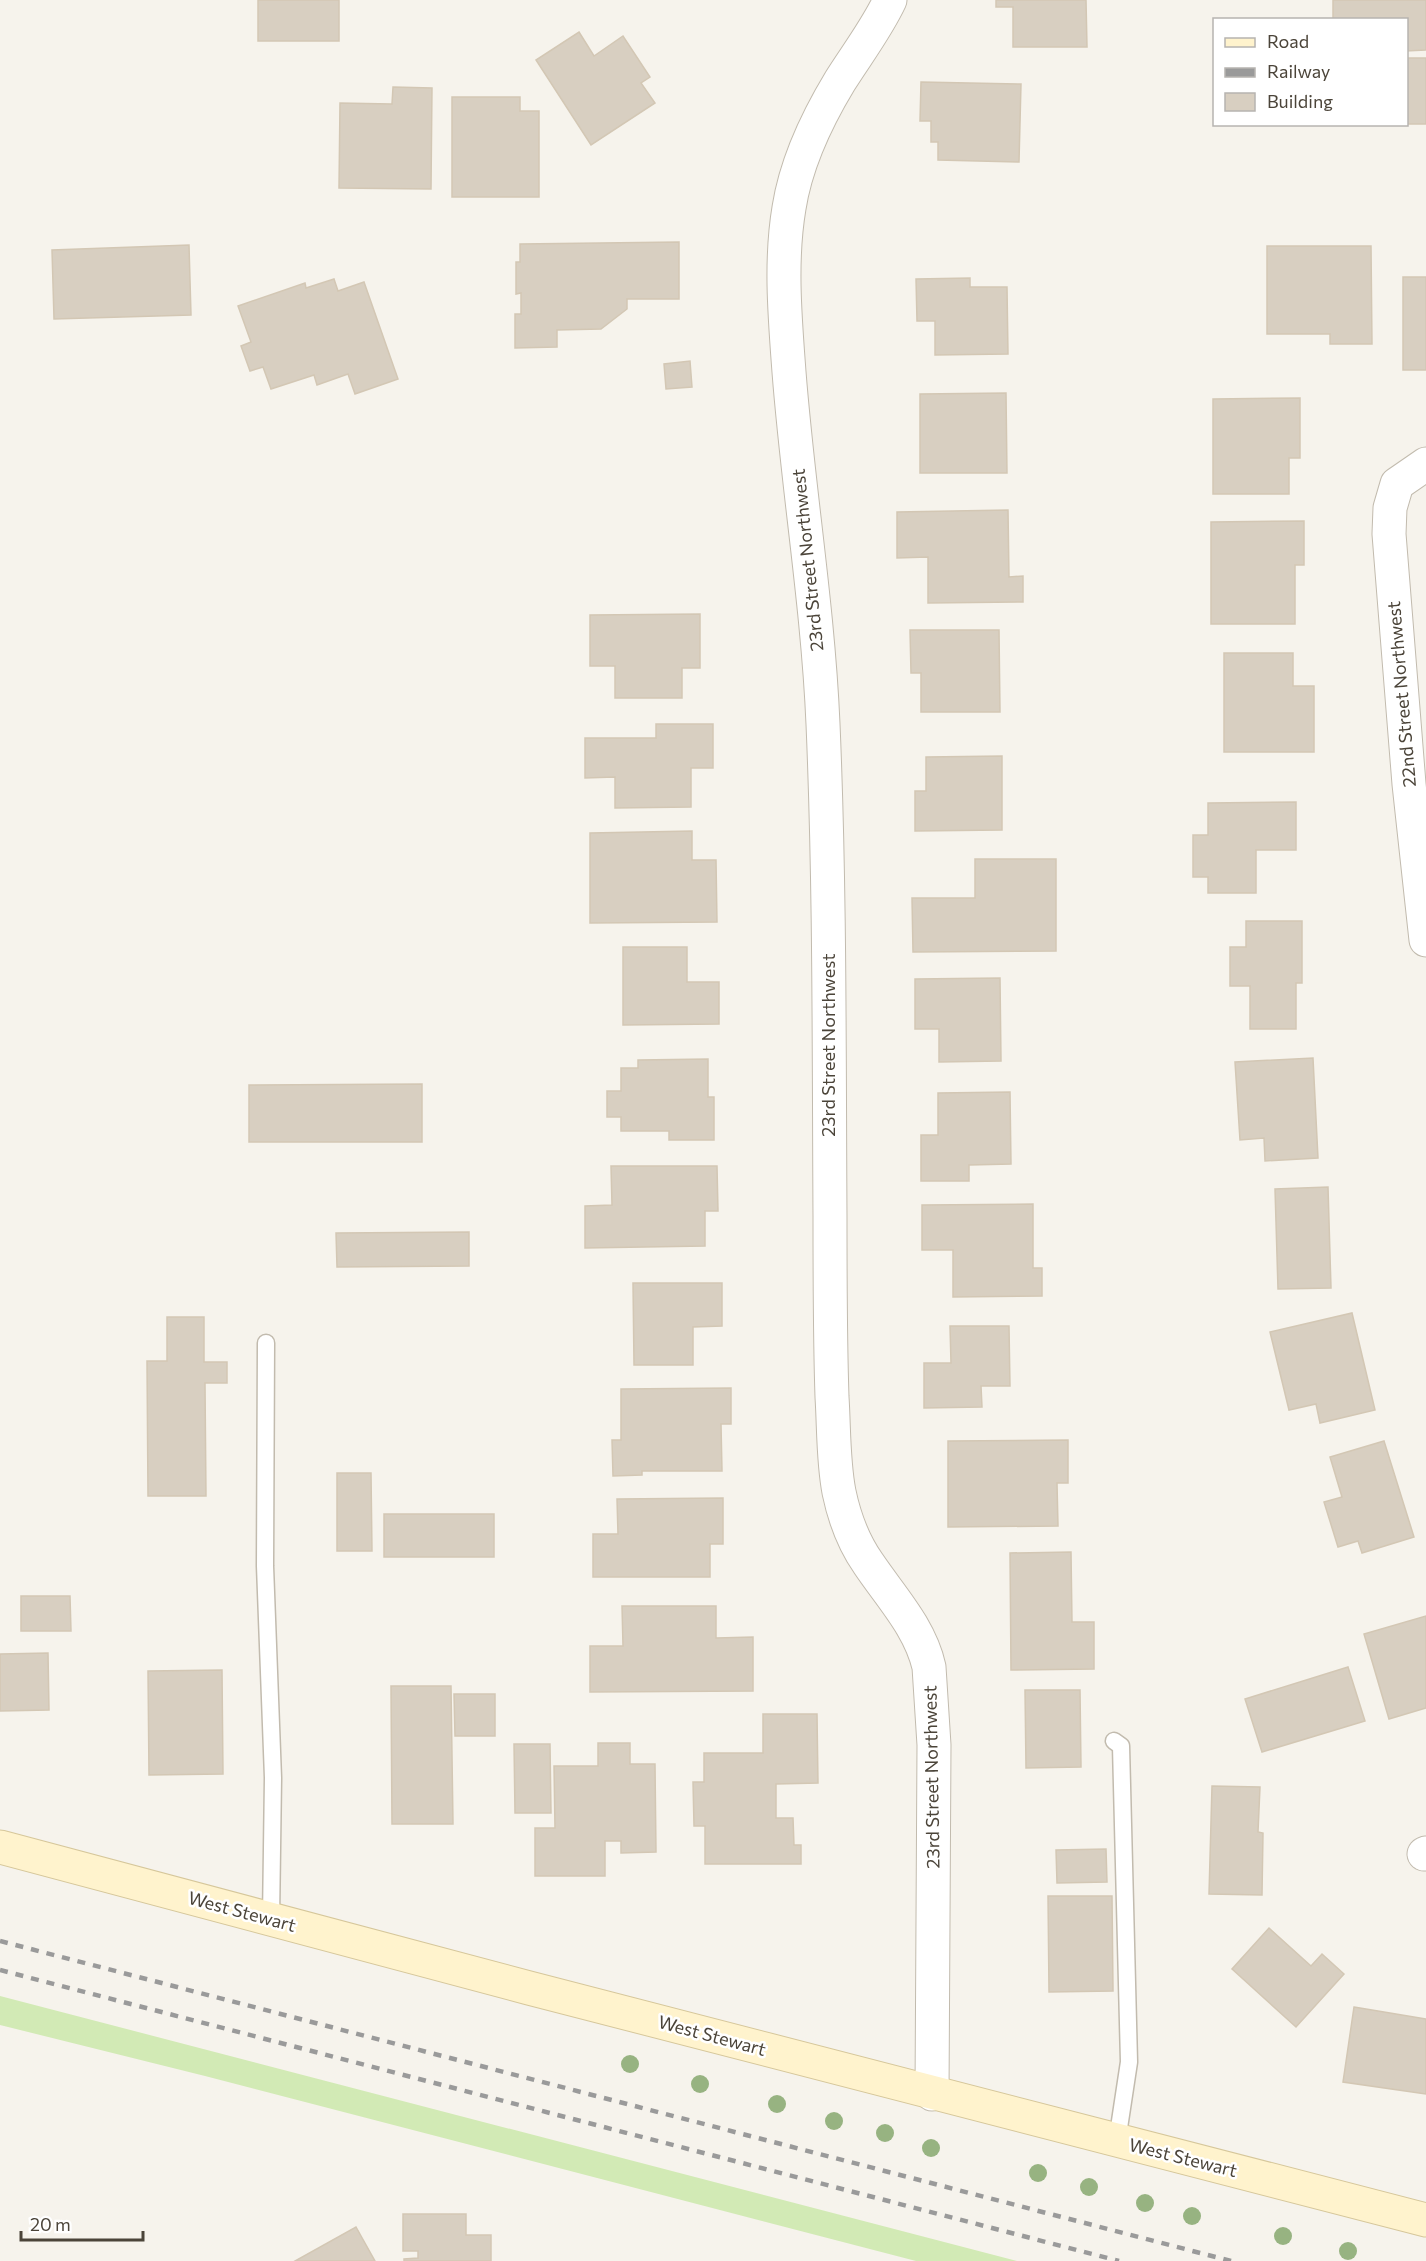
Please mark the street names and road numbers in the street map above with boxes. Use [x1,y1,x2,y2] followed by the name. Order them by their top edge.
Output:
[786,468,828,652] street label: 23rd Street Northwest
[1382,600,1420,788] street label: 22nd Street Northwest
[817,953,839,1137] street label: 23rd Street Northwest
[918,1685,944,1869] street label: 23rd Street Northwest
[186,1886,299,1936] street label: West Stewart
[656,2010,769,2060] street label: West Stewart
[1127,2133,1240,2181] street label: West Stewart

